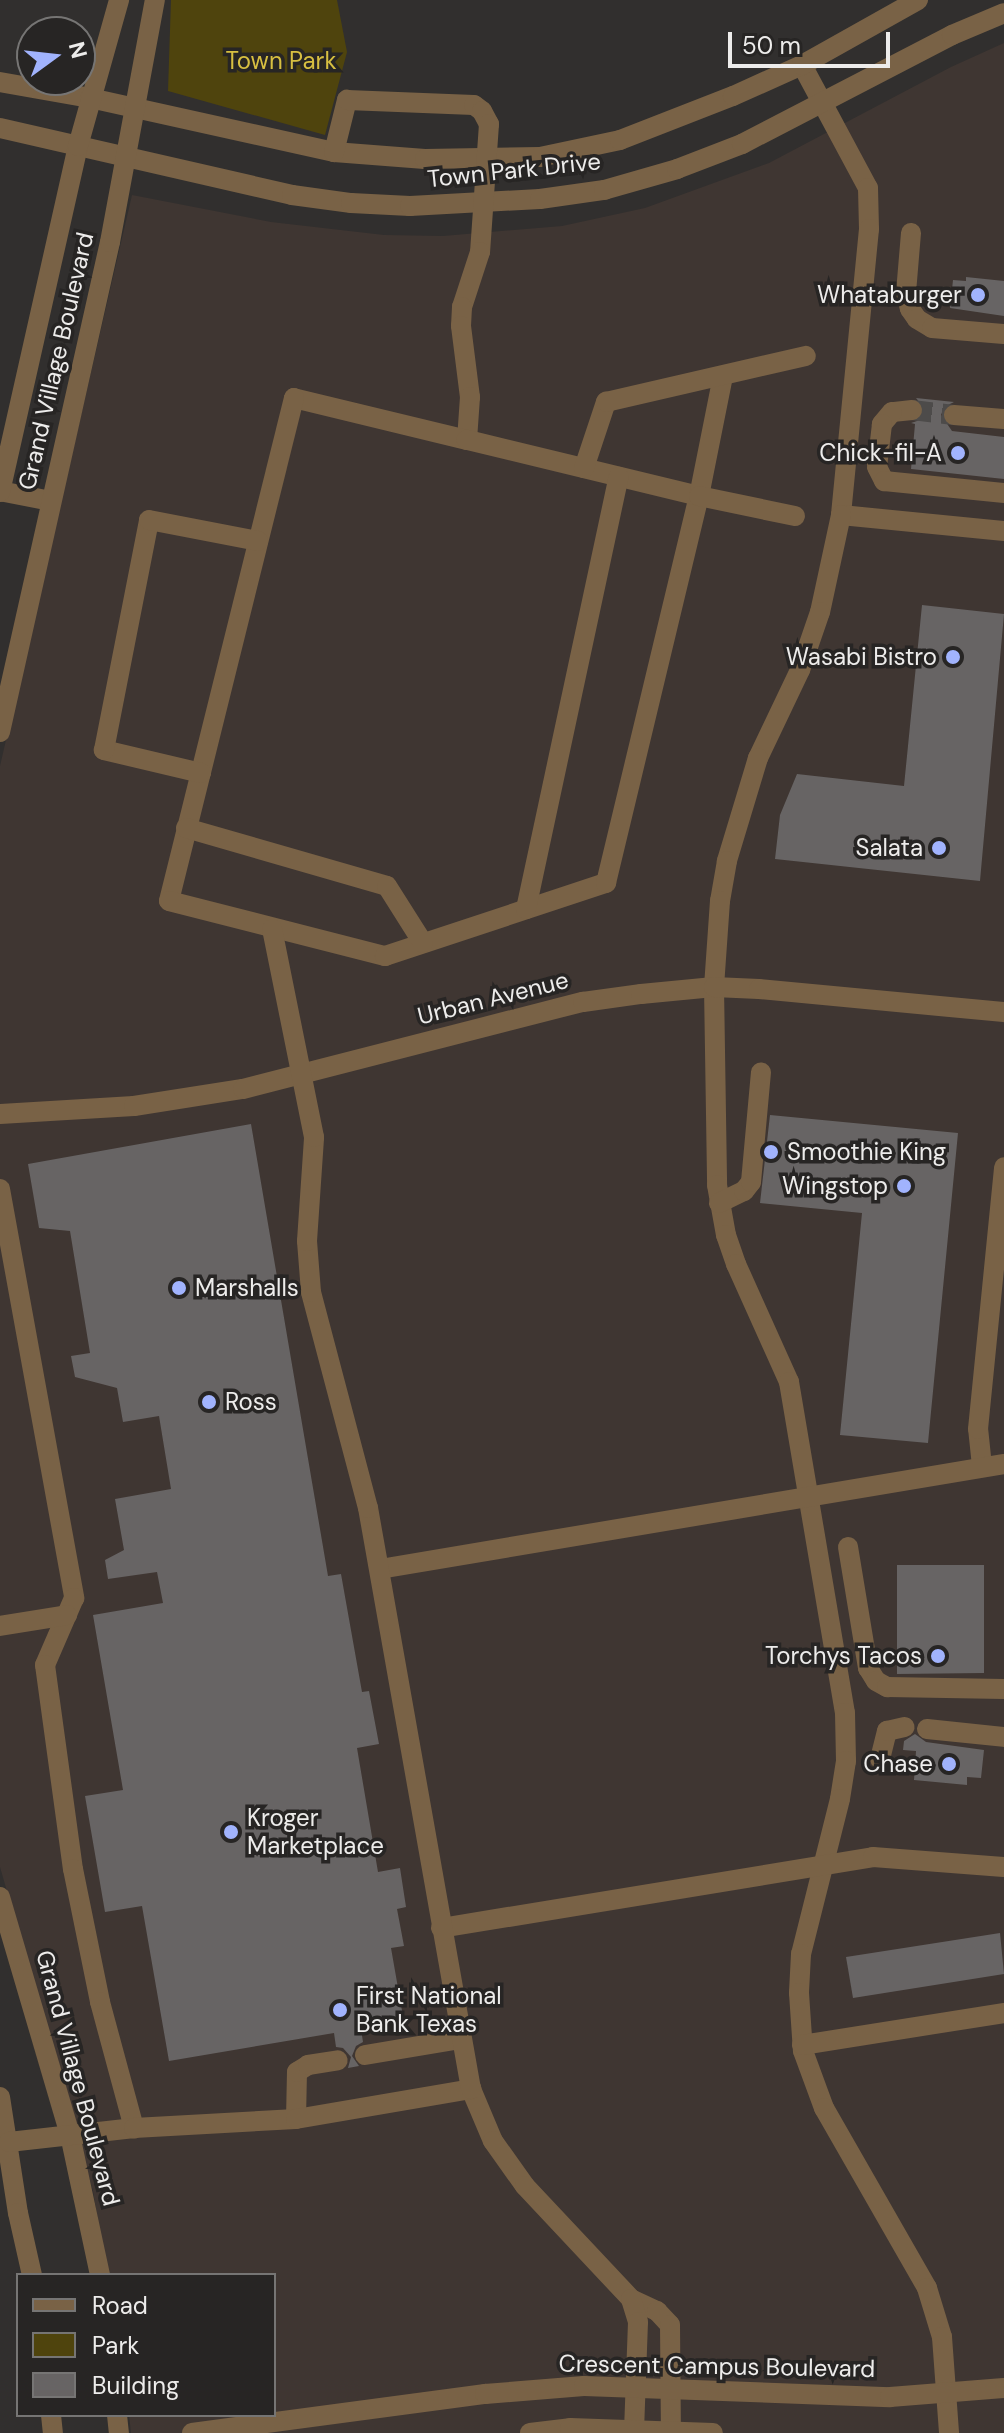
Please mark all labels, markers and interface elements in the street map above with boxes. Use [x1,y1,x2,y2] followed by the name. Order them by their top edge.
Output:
[16,16,96,96] north arrow
[732,16,894,66] scale bar
[742,30,801,61] text: 50 m
[62,39,94,62] text: N
[226,47,336,75] park label: Town Park
[426,147,602,193] street label: Town Park Drive
[12,229,100,493] street label: Grand Village Boulevard
[817,281,962,309] place label: Whataburger
[969,286,987,304] marker: Whataburger
[819,439,942,467] place label: Chick-fil-A
[949,444,967,462] marker: Chick-fil-A
[786,643,937,671] place label: Wasabi Bistro
[944,648,962,666] marker: Wasabi Bistro
[855,834,923,862] place label: Salata
[930,839,948,857] marker: Salata
[415,965,571,1031] street label: Urban Avenue
[787,1138,946,1166] place label: Smoothie King
[762,1143,780,1161] marker: Smoothie King
[782,1172,888,1200] place label: Wingstop
[895,1177,913,1195] marker: Wingstop
[195,1274,299,1302] place label: Marshalls
[170,1279,188,1297] marker: Marshalls
[225,1388,277,1416] place label: Ross
[200,1393,218,1411] marker: Ross
[765,1642,922,1670] place label: Torchys Tacos
[929,1647,947,1665] marker: Torchys Tacos
[863,1750,933,1778] place label: Chase
[940,1755,958,1773] marker: Chase
[247,1804,384,1860] place label: Kroger Marketplace
[222,1823,240,1841] marker: Kroger Marketplace
[30,1947,126,2209] street label: Grand Village Boulevard
[356,1982,502,2038] place label: First National Bank Texas
[331,2001,349,2019] marker: First National Bank Texas
[16,2273,276,2417] legend
[92,2290,148,2321] text: Road
[92,2330,139,2361] text: Park
[558,2349,876,2383] street label: Crescent Campus Boulevard
[92,2370,179,2401] text: Building

